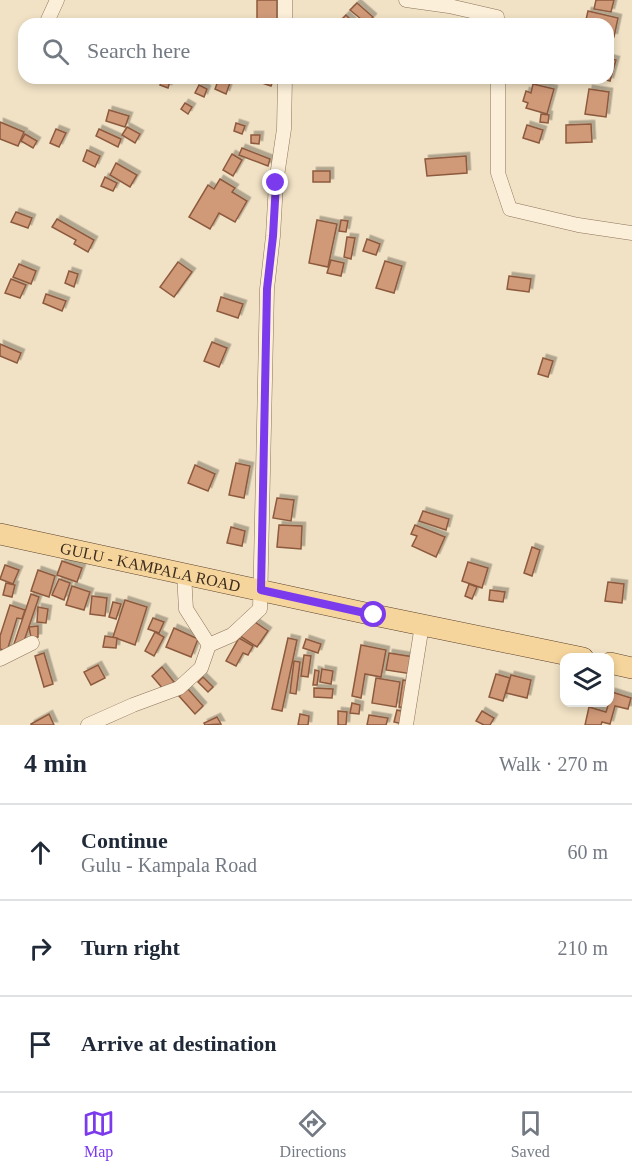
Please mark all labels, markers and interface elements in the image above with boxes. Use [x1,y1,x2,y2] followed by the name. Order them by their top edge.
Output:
[18,18,614,84] search box
[39,35,72,68] icon: search
[87,38,190,63] text: Search here
[262,169,288,195] route end
[59,539,242,594] street label: GULU - KAMPALA ROAD
[360,601,386,627] route start
[560,653,614,707] map controls
[560,653,614,707] button: layers
[24,749,87,778] text: 4 min
[499,753,608,775] text: Walk · 270 m
[81,828,168,853] text: Continue
[24,836,57,869] icon: ahead
[567,841,608,863] text: 60 m
[81,854,257,876] text: Gulu - Kampala Road
[24,932,57,965] icon: right
[81,935,180,960] text: Turn right
[557,937,608,959] text: 210 m
[24,1028,57,1061] icon: arrive
[81,1031,277,1056] text: Arrive at destination
[82,1107,115,1161] tab: Map
[280,1107,346,1161] tab: Directions
[511,1107,550,1161] tab: Saved

